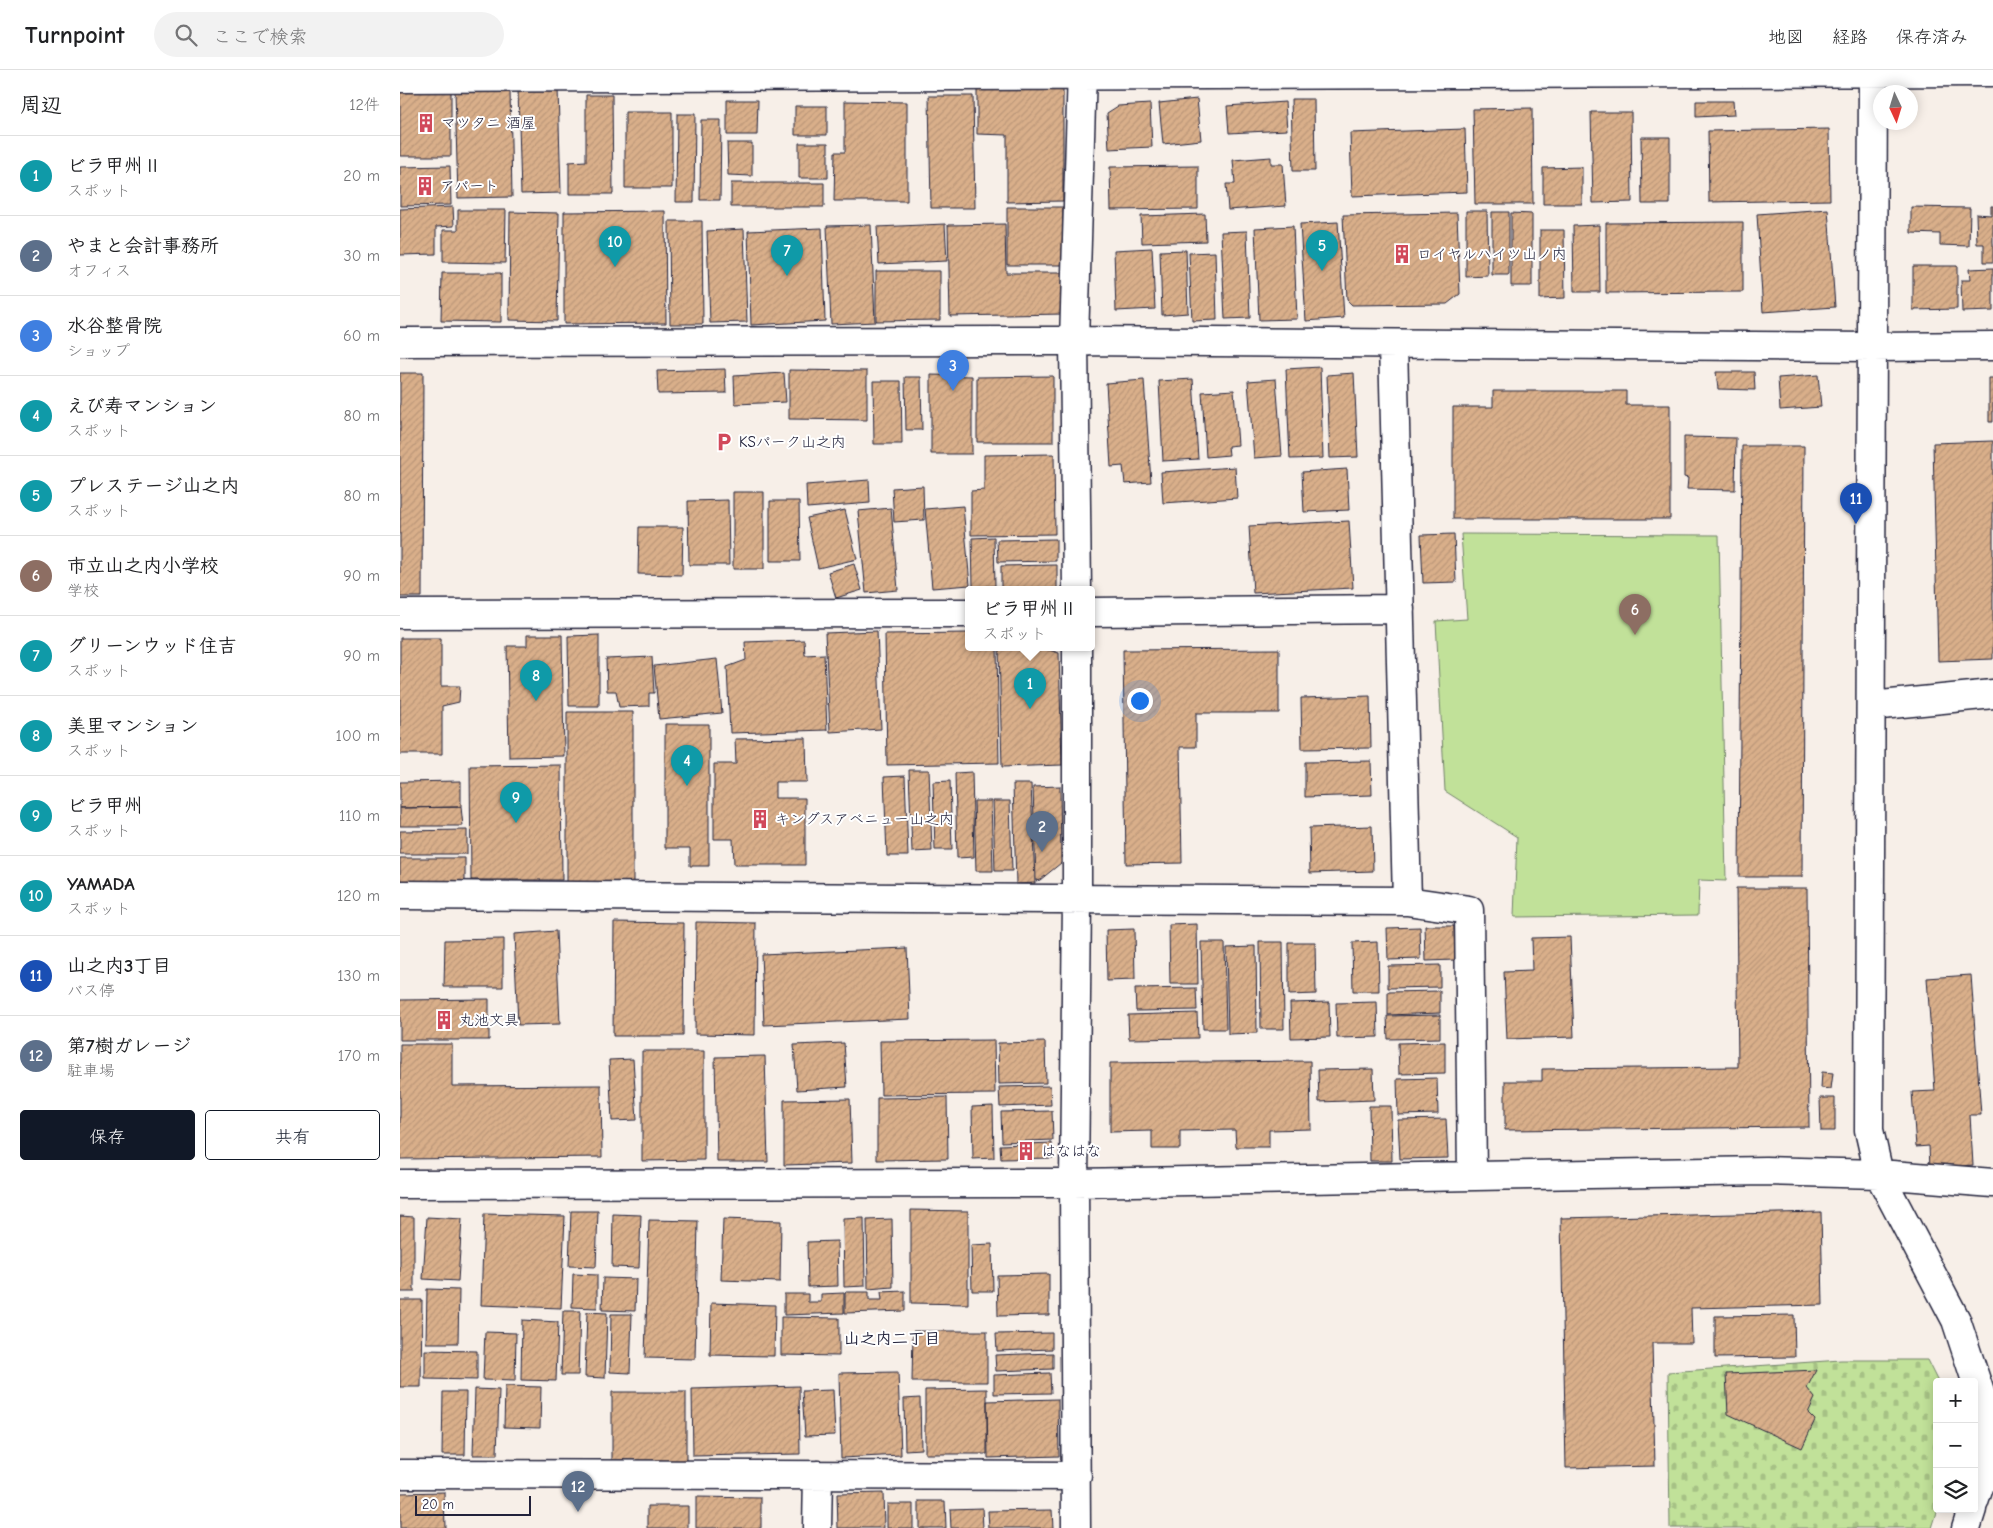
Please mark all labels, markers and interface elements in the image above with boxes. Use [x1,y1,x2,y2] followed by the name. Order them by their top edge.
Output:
[154,12,504,57] search box
[25,21,124,49] text: Turnpoint
[172,21,200,49] icon: search
[212,26,307,48] text: ここで検索
[1768,27,1804,48] text: 地図
[1832,27,1868,48] text: 経路
[1896,27,1968,48] text: 保存済み
[1873,85,1918,130] north arrow
[20,93,62,117] text: 周辺
[349,96,380,114] text: 12件
[415,112,437,134] building icon: マツタニ 酒屋
[441,114,536,132] place label: マツタニ 酒屋
[67,155,162,177] text: ビラ甲州Ⅱ
[33,167,39,185] text: 1
[343,167,380,185] text: 20 m
[414,175,436,197] building icon: アパート
[440,177,499,195] place label: アパート
[67,182,131,200] text: スポット
[599,226,631,267] pin: 10
[1306,230,1338,271] pin: 5
[67,235,219,257] text: やまと会計事務所
[771,235,803,276] pin: 7
[1391,243,1413,265] building icon: ロイヤルハイツ山ノ内
[1417,245,1567,263] place label: ロイヤルハイツ山ノ内
[32,247,40,265] text: 2
[344,247,380,265] text: 30 m
[67,262,131,280] text: オフィス
[67,315,162,337] text: 水谷整骨院
[32,327,40,345] text: 3
[343,327,380,345] text: 60 m
[67,342,130,360] text: ショップ
[937,350,969,391] pin: 3
[67,395,217,417] text: えび寿マンション
[32,407,40,425] text: 4
[343,407,380,425] text: 80 m
[67,422,131,440] text: スポット
[713,431,735,453] parking icon: KSパーク山之内
[739,433,846,451] place label: KSパーク山之内
[67,475,240,497] text: プレステージ山之内
[1840,483,1872,524] pin: 11
[32,487,40,505] text: 5
[343,487,380,505] text: 80 m
[67,502,131,520] text: スポット
[67,555,219,577] text: 市立山之内小学校
[32,567,40,585] text: 6
[343,567,380,585] text: 90 m
[67,582,99,600] text: 学校
[965,586,1095,651] popup
[1619,594,1651,635] pin: 6
[982,598,1078,620] text: ビラ甲州Ⅱ
[982,625,1047,643] text: スポット
[67,635,237,657] text: グリーンウッド住吉
[32,647,40,665] text: 7
[343,647,380,665] text: 90 m
[520,660,552,701] pin: 8
[67,662,131,680] text: スポット
[1014,668,1046,709] pin: 1
[1127,688,1153,714] your location
[67,715,198,737] text: 美里マンション
[32,727,40,745] text: 8
[336,727,380,745] text: 100 m
[67,742,131,760] text: スポット
[671,745,703,786] pin: 4
[500,782,532,823] pin: 9
[67,795,143,817] text: ビラ甲州
[32,807,40,825] text: 9
[339,807,380,825] text: 110 m
[749,808,771,830] building icon: キングスアベニュー山之内
[775,810,954,828] place label: キングスアベニュー山之内
[1026,811,1058,852] pin: 2
[67,822,131,840] text: スポット
[67,873,135,895] text: YAMADA
[28,887,44,905] text: 10
[337,887,380,905] text: 120 m
[67,900,131,918] text: スポット
[67,955,171,977] text: 山之内3丁目
[30,967,42,985] text: 11
[337,967,380,985] text: 130 m
[67,982,115,1000] text: バス停
[433,1009,455,1031] building icon: 丸池文具
[459,1011,519,1029] place label: 丸池文具
[67,1035,191,1057] text: 第7樹ガレージ
[29,1047,43,1065] text: 12
[338,1047,380,1065] text: 170 m
[67,1062,115,1080] text: 駐車場
[20,1110,195,1160] button: 保存
[205,1110,380,1160] button: 共有
[1015,1140,1037,1162] building icon: はなはな
[1041,1142,1101,1160] place label: はなはな
[844,1330,940,1348] district label: 山之内二丁目
[1933,1378,1978,1513] map controls
[1933,1378,1978,1423] button: +
[1933,1423,1978,1468] button: −
[1933,1468,1978,1513] button: layers
[562,1471,594,1512] pin: 12
[415,1493,531,1516] scale bar
[422,1496,454,1513] text: 20 m

